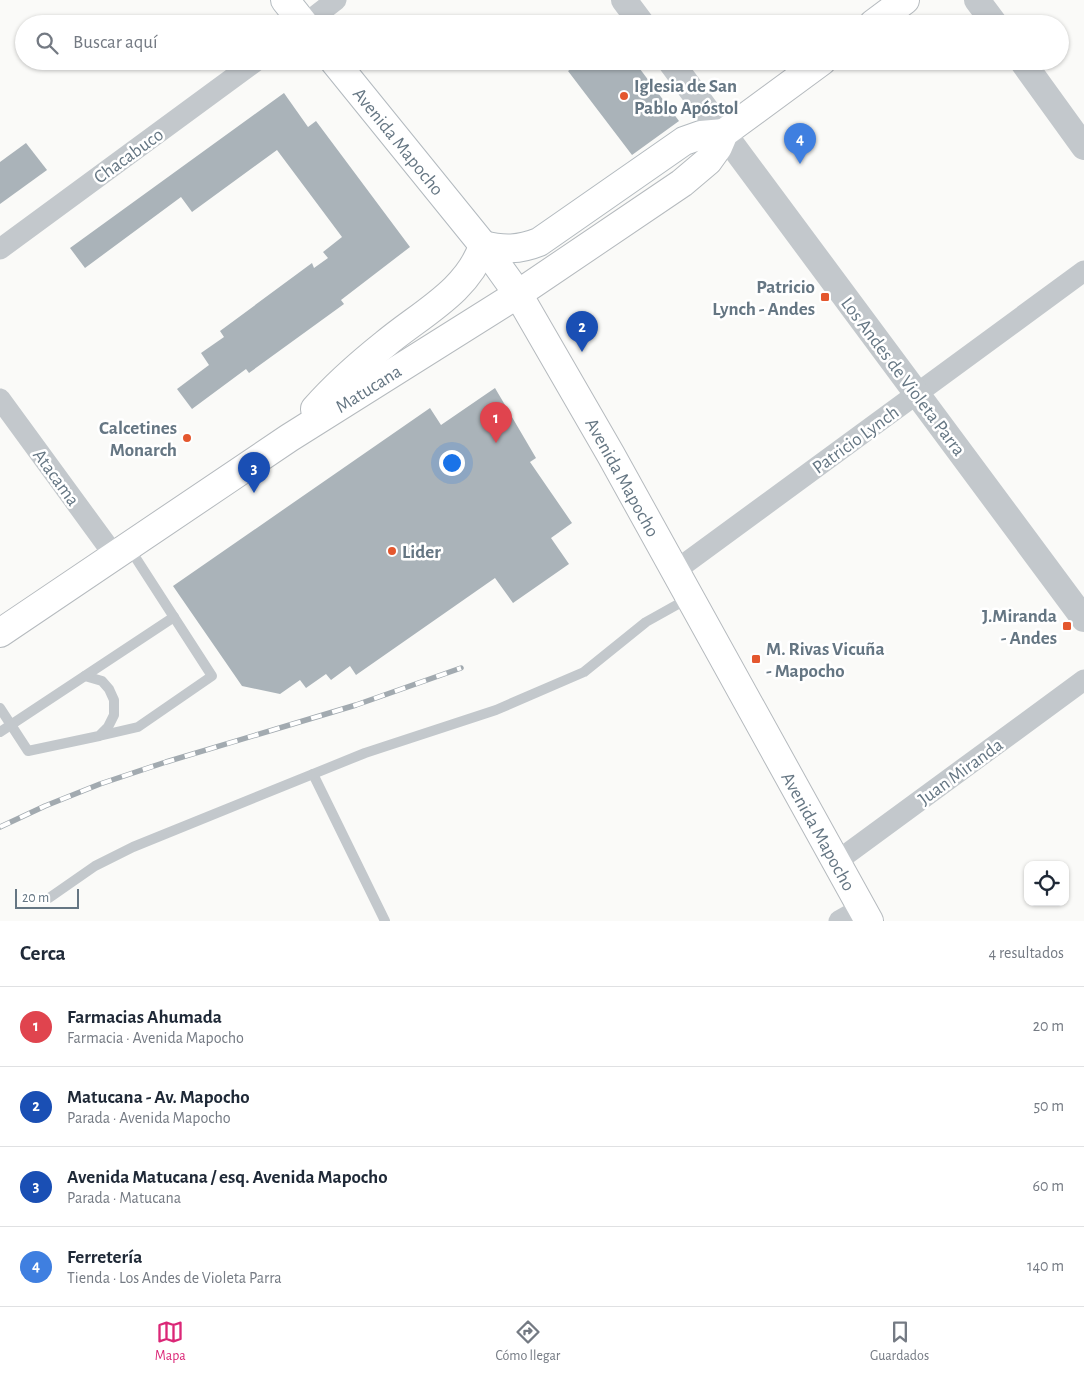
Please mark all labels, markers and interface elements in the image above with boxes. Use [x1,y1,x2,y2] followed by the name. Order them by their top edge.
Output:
[15,15,1069,70] search box
[33,29,61,57] icon: search
[73,33,158,52] text: Buscar aquí
[634,77,739,118] place label: Iglesia de San Pablo Apóstol
[349,85,447,199] street label: Avenida Mapocho
[618,90,630,102] marker: Iglesia de San Pablo Apóstol
[784,123,816,164] pin: 4
[91,125,167,188] street label: Chacabuco
[712,278,815,319] place label: Patricio Lynch - Andes
[819,291,831,303] marker: Patricio Lynch - Andes
[837,294,969,460] street label: Los Andes de Violeta Parra
[566,311,598,352] pin: 2
[333,362,405,417] street label: Matucana
[480,402,512,443] pin: 1
[809,403,903,478] street label: Patricio Lynch
[581,415,662,540] street label: Avenida Mapocho
[99,419,177,460] place label: Calcetines Monarch
[181,432,193,444] marker: Calcetines Monarch
[29,446,83,510] street label: Atacama
[439,450,465,476] your location
[238,452,270,493] pin: 3
[402,543,441,562] place label: Lider
[386,545,398,557] marker: Lider
[982,607,1057,648] place label: J.Miranda - Andes
[1061,620,1073,632] marker: J.Miranda - Andes
[766,640,885,681] place label: M. Rivas Vicuña - Mapocho
[750,653,762,665] marker: M. Rivas Vicuña - Mapocho
[915,735,1007,809] street label: Juan Miranda
[777,769,858,894] street label: Avenida Mapocho
[1024,861,1069,906] map controls
[1024,861,1069,906] button: locate
[15,886,79,909] scale bar
[22,891,49,905] text: 20 m
[20,943,66,964] text: Cerca
[989,945,1064,961] text: 4 resultados
[67,1008,222,1027] text: Farmacias Ahumada
[33,1018,39,1034] text: 1
[1033,1018,1064,1034] text: 20 m
[67,1030,244,1046] text: Farmacia · Avenida Mapocho
[67,1088,250,1107] text: Matucana - Av. Mapocho
[32,1098,40,1114] text: 2
[1033,1098,1064,1114] text: 50 m
[67,1110,231,1126] text: Parada · Avenida Mapocho
[67,1168,388,1187] text: Avenida Matucana / esq. Avenida Mapocho
[33,1178,39,1194] text: 3
[1033,1178,1064,1194] text: 60 m
[67,1190,181,1206] text: Parada · Matucana
[67,1248,142,1267] text: Ferretería
[32,1258,40,1274] text: 4
[1027,1258,1064,1274] text: 140 m
[67,1270,282,1286] text: Tienda · Los Andes de Violeta Parra
[155,1318,186,1365] tab: Mapa
[496,1318,560,1365] tab: Cómo llegar
[870,1318,929,1365] tab: Guardados

